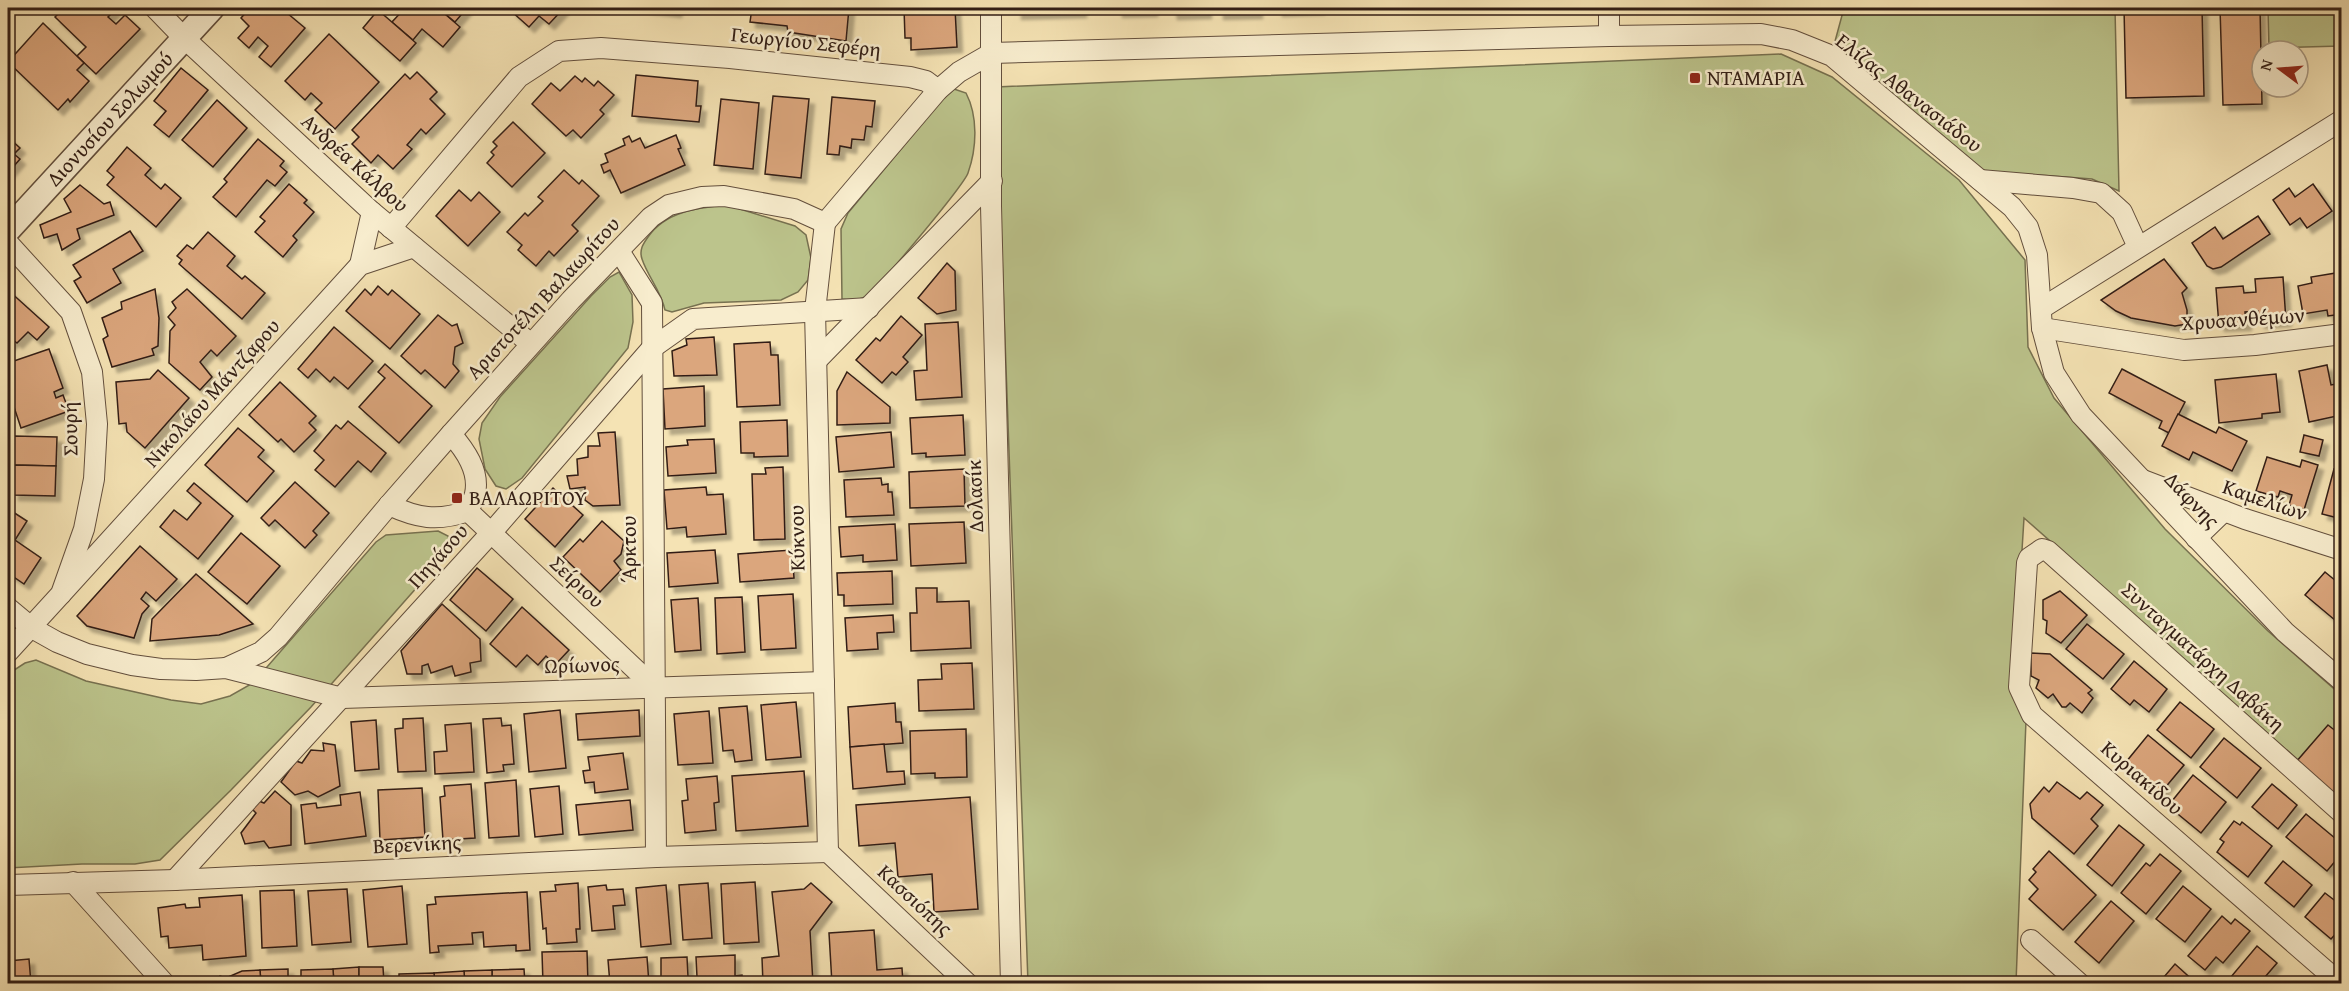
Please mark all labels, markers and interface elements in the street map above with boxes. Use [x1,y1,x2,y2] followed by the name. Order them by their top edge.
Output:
[730,18,882,65] street label: Γεωργίου Σεφέρη
[1829,25,1989,160] street label: Ελίζας Αθανασιάδου
[2250,39,2310,99] north arrow
[39,44,180,193] street label: Διονυσίου Σολωμού
[2253,56,2279,73] text: N
[1707,62,1805,93] place label: ΝΤΑΜΑΡΙΑ
[1688,71,1702,85] marker: ΝΤΑΜΑΡΙΑ
[295,106,416,219] street label: Ανδρέα Κάλβου
[459,209,627,386] street label: Αριστοτέλη Βαλαωρίτου
[2180,299,2306,338] street label: Χρυσανθέμων
[136,311,287,474] street label: Νικολάου Μάντζαρου
[54,402,85,456] street label: Σουρή
[958,459,991,533] street label: Δολασίκ
[2158,464,2227,535] street label: Δάφνης
[2219,471,2312,528] street label: Καμελίων
[469,482,587,513] place label: ΒΑΛΑΩΡΙΤΟΥ
[450,491,464,505] marker: ΒΑΛΑΩΡΙΤΟΥ
[780,505,813,571] street label: Κύκνου
[613,515,644,582] street label: Άρκτου
[400,516,475,595] street label: Πηγάσου
[543,548,612,615] street label: Σείριου
[2115,575,2292,739] street label: Συνταγματάρχη Δαβάκη
[544,648,620,681] street label: Ωρίωνος
[2094,733,2190,822] street label: Κυριακίδου
[372,826,462,861] street label: Βερενίκης
[871,857,960,943] street label: Κασσιόπης

